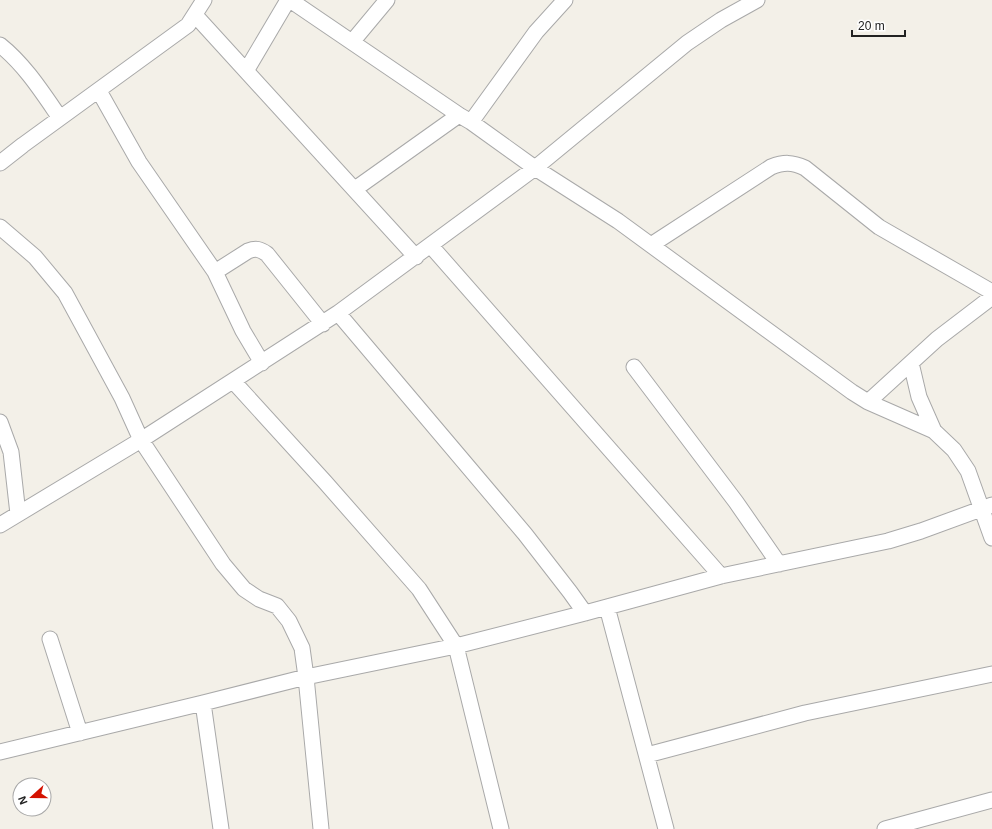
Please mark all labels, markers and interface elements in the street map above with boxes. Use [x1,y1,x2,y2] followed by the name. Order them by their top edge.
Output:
[852,12,905,38] scale bar
[858,19,885,33] text: 20 m
[12,777,52,817] north arrow
[16,795,30,806] text: N

